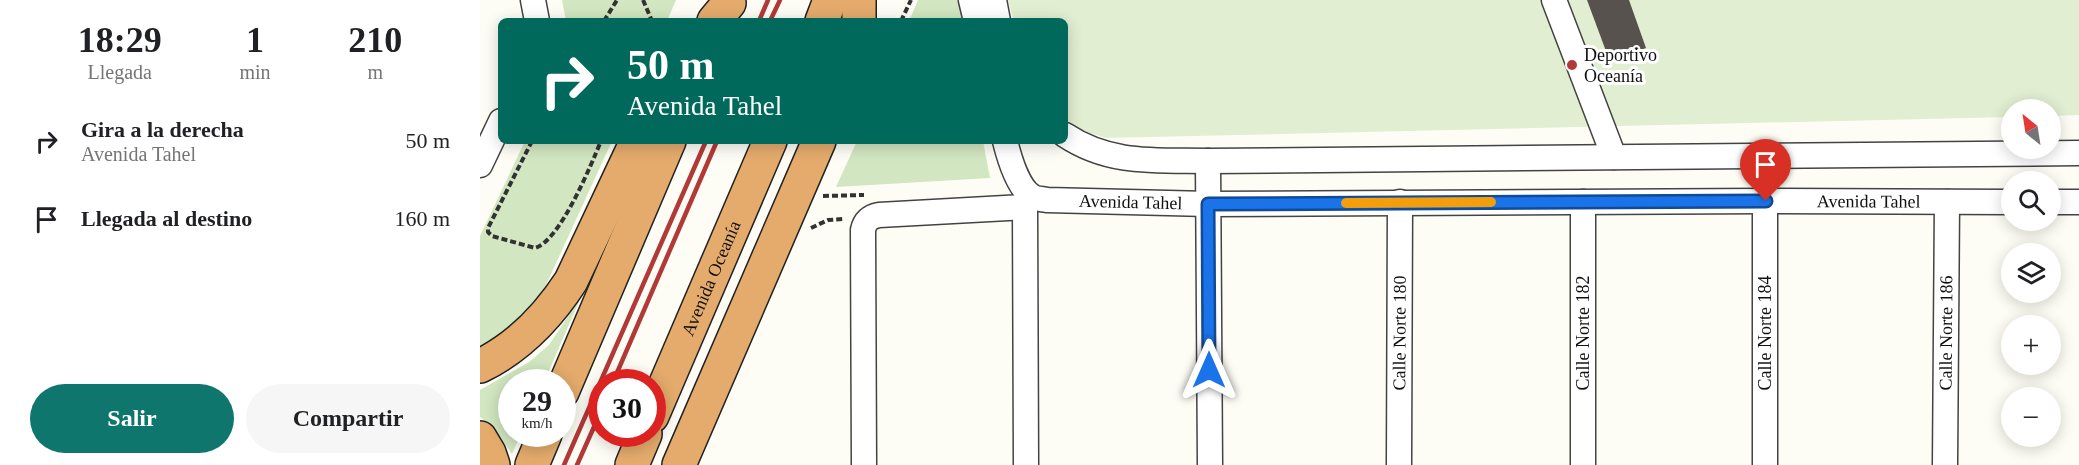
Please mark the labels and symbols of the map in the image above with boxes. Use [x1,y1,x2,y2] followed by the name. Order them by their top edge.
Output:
[1584,45,1657,86] place label: Deportivo Oceanía
[1565,58,1579,72] marker: Deportivo Oceanía
[2001,99,2061,159] north arrow
[1740,139,1791,201] pin
[1079,191,1183,213] street label: Avenida Tahel
[1817,191,1921,212] street label: Avenida Tahel
[678,218,745,339] street label: Avenida Oceanía
[1389,275,1410,391] street label: Calle Norte 180
[1936,275,1956,391] street label: Calle Norte 186
[1573,276,1593,390] street label: Calle Norte 182
[1755,276,1775,390] street label: Calle Norte 184
[1177,338,1241,402] position arrow
[588,369,666,447] speed limit sign: 30

